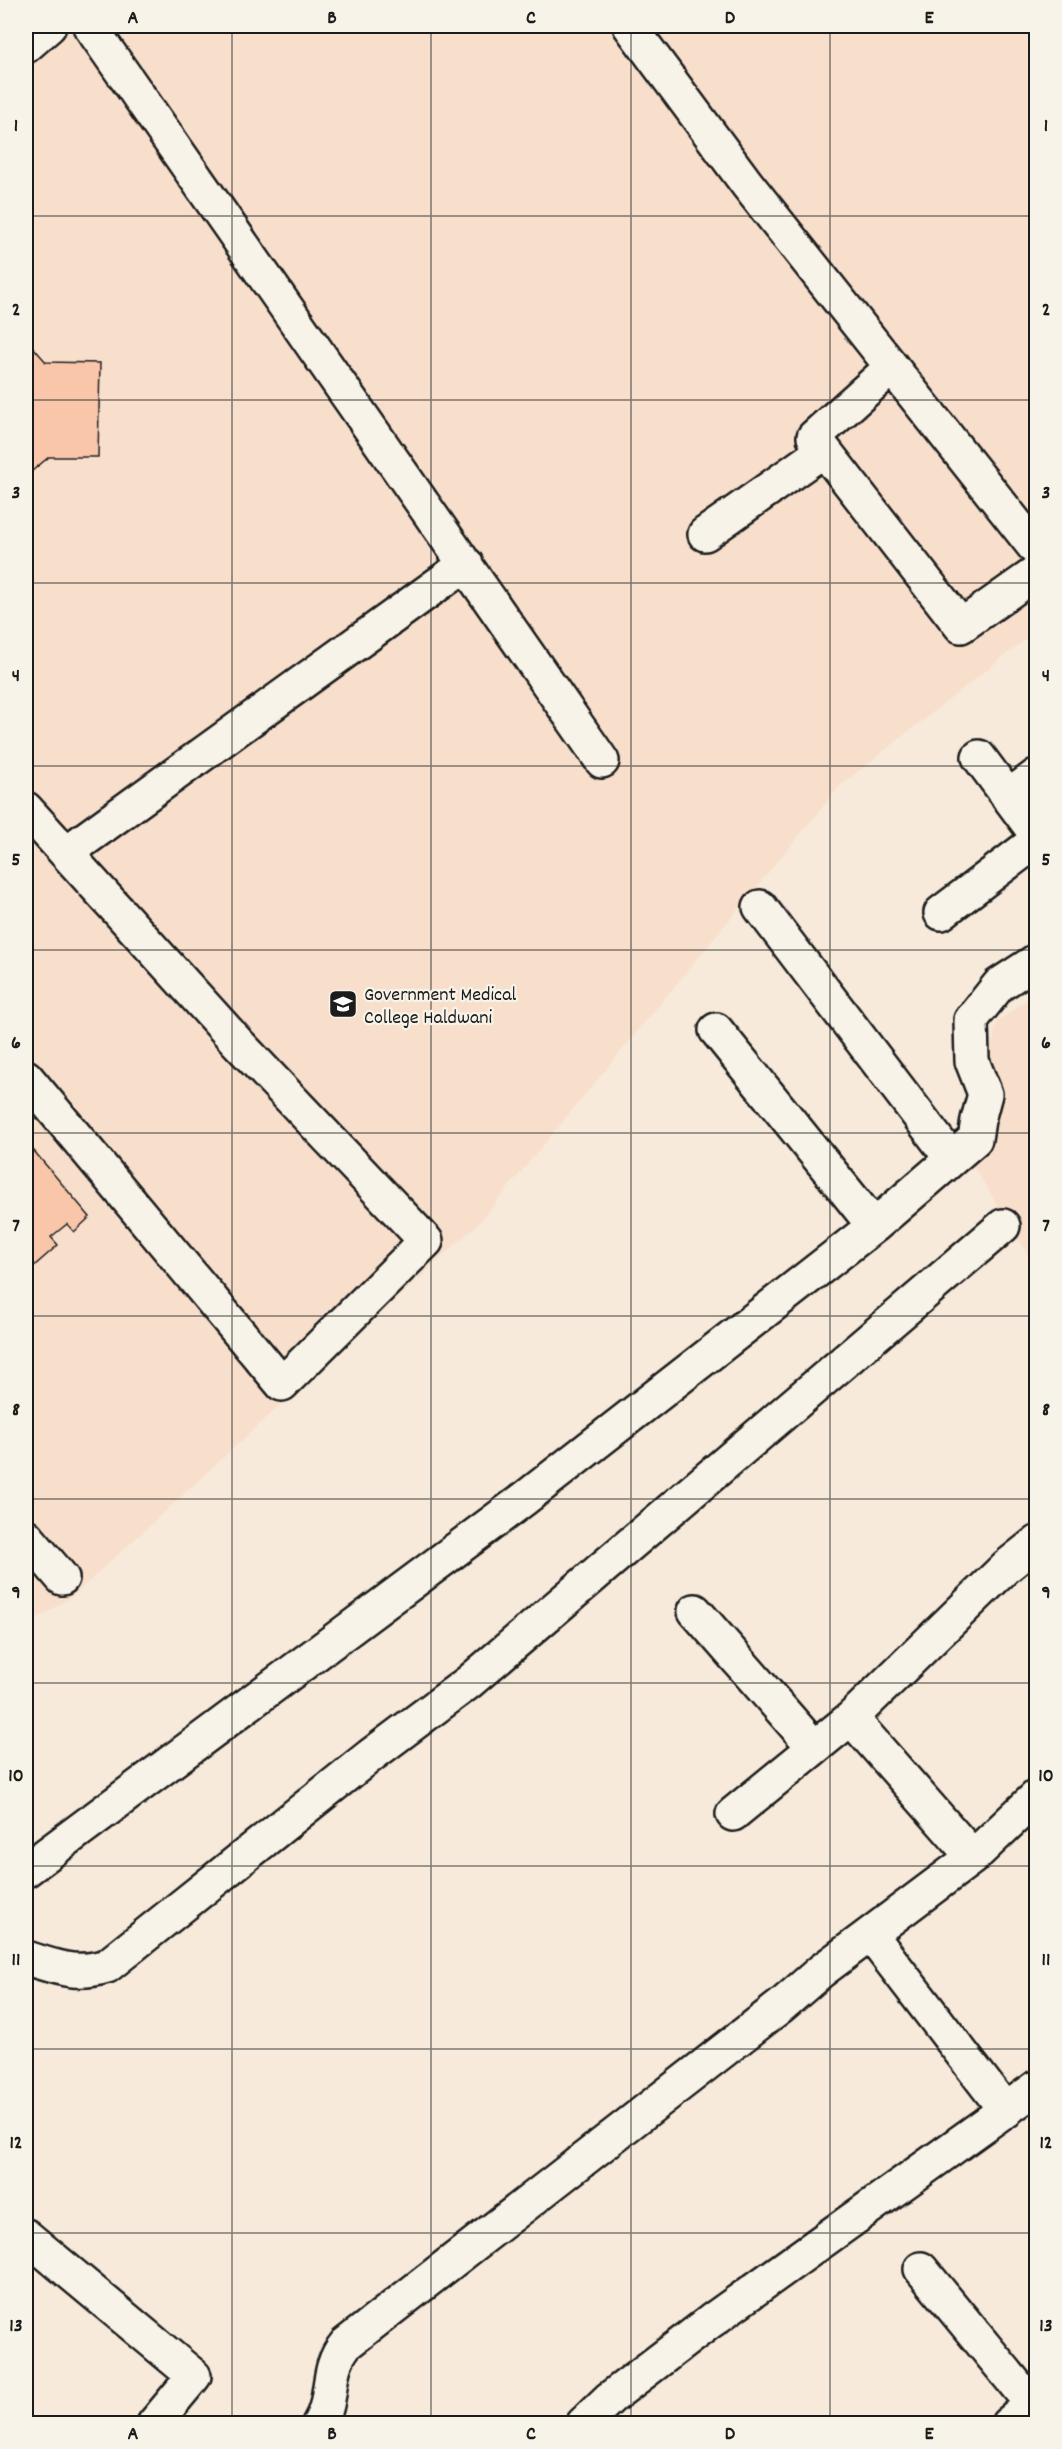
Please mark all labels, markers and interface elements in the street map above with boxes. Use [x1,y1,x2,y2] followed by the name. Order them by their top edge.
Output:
[128,5,139,33] text: A
[327,5,337,33] text: B
[526,5,536,33] text: C
[725,5,736,33] text: D
[924,5,934,33] text: E
[14,113,18,141] text: 1
[1044,113,1048,141] text: 1
[12,297,20,325] text: 2
[1042,297,1050,325] text: 2
[12,480,20,508] text: 3
[1042,480,1050,508] text: 3
[12,663,20,691] text: 4
[1042,663,1050,691] text: 4
[11,847,21,875] text: 5
[1041,847,1051,875] text: 5
[364,982,517,1033] place label: Government Medical College Haldwani
[327,988,359,1020] school or university icon: Government Medical College Haldwani
[11,1030,21,1058] text: 6
[1041,1030,1051,1058] text: 6
[12,1213,20,1241] text: 7
[1042,1213,1050,1241] text: 7
[12,1397,20,1425] text: 8
[1042,1397,1050,1425] text: 8
[11,1580,21,1608] text: 9
[1041,1580,1051,1608] text: 9
[8,1763,24,1791] text: 10
[1038,1763,1054,1791] text: 10
[12,1947,20,1975] text: 11
[1042,1947,1050,1975] text: 11
[9,2130,23,2158] text: 12
[1039,2130,1053,2158] text: 12
[9,2313,23,2341] text: 13
[1039,2313,1053,2341] text: 13
[128,2421,139,2449] text: A
[327,2421,337,2449] text: B
[526,2421,536,2449] text: C
[725,2421,736,2449] text: D
[924,2421,934,2449] text: E

